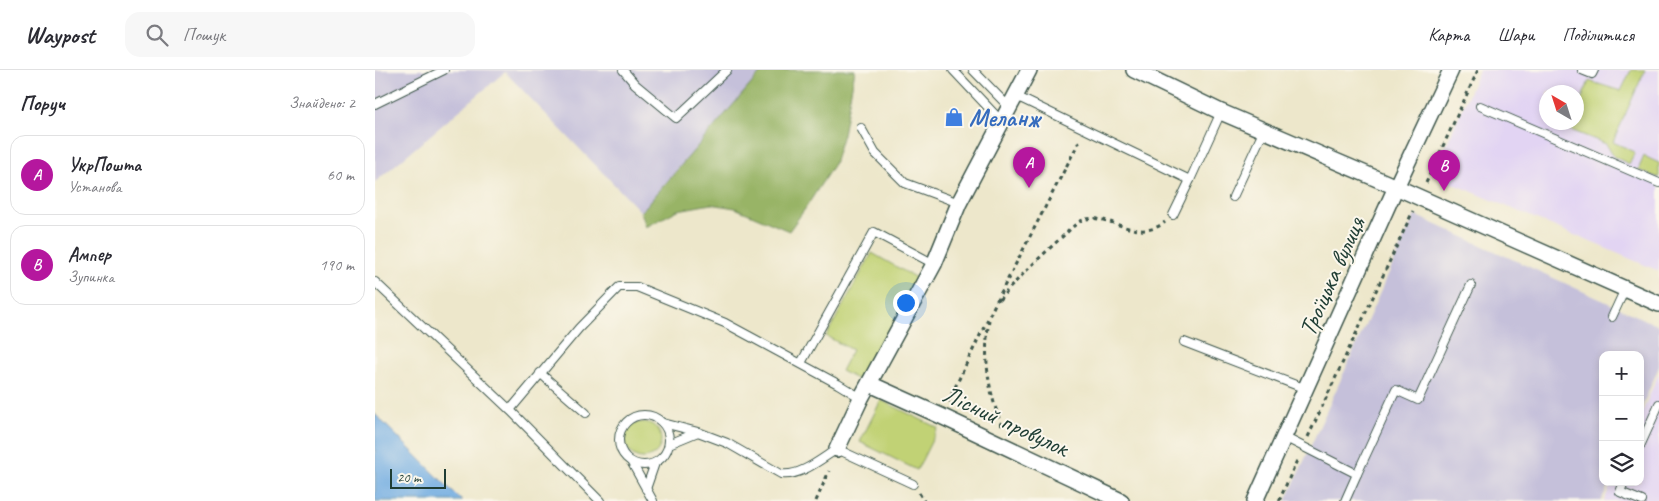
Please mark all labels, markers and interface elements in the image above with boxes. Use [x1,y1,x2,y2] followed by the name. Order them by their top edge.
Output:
[125,12,475,57] search box
[25,20,95,50] text: Waypost
[143,21,171,49] icon: search
[183,23,225,47] text: Пошук
[1428,24,1469,46] text: Карта
[1497,24,1534,46] text: Шари
[1562,24,1634,46] text: Поділитися
[1539,85,1584,130] north arrow
[20,90,65,116] text: Поруч
[289,93,355,113] text: Знайдено: 2
[969,102,1043,134] place label: Меланж
[943,106,965,128] shop icon: Меланж
[1013,147,1045,188] pin: A
[1428,150,1460,191] pin: B
[68,153,141,177] text: УкрПошта
[33,165,41,185] text: A
[327,165,354,185] text: 60 m
[68,177,121,197] text: Установа
[1291,211,1373,341] street label: Троїцька вулиця
[68,243,111,267] text: Ампер
[33,255,41,275] text: B
[320,255,354,275] text: 190 m
[68,267,114,287] text: Зупинка
[893,290,919,316] your location
[1599,351,1644,486] map controls
[1599,351,1644,396] button: +
[938,378,1075,465] street label: Лісний провулок
[1599,396,1644,441] button: −
[1599,441,1644,486] button: layers
[390,466,446,489] scale bar
[397,469,421,486] text: 20 m

